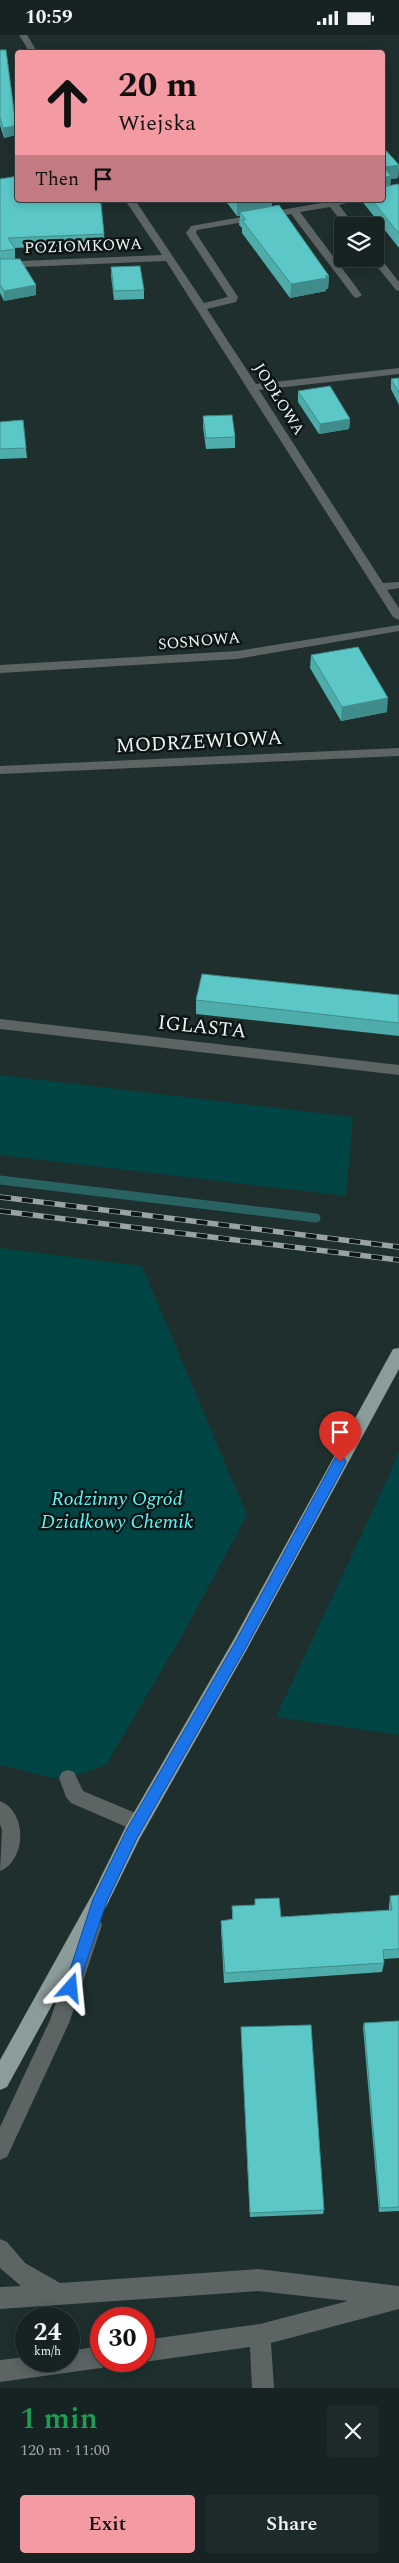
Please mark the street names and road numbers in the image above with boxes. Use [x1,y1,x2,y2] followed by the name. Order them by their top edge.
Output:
[24,232,142,260] street label: POZIOMKOWA
[247,358,311,440] street label: JODŁOWA
[157,625,241,657] street label: SOSNOWA
[115,723,283,761] street label: MODRZEWIOWA
[156,1007,248,1047] street label: IGLASTA

